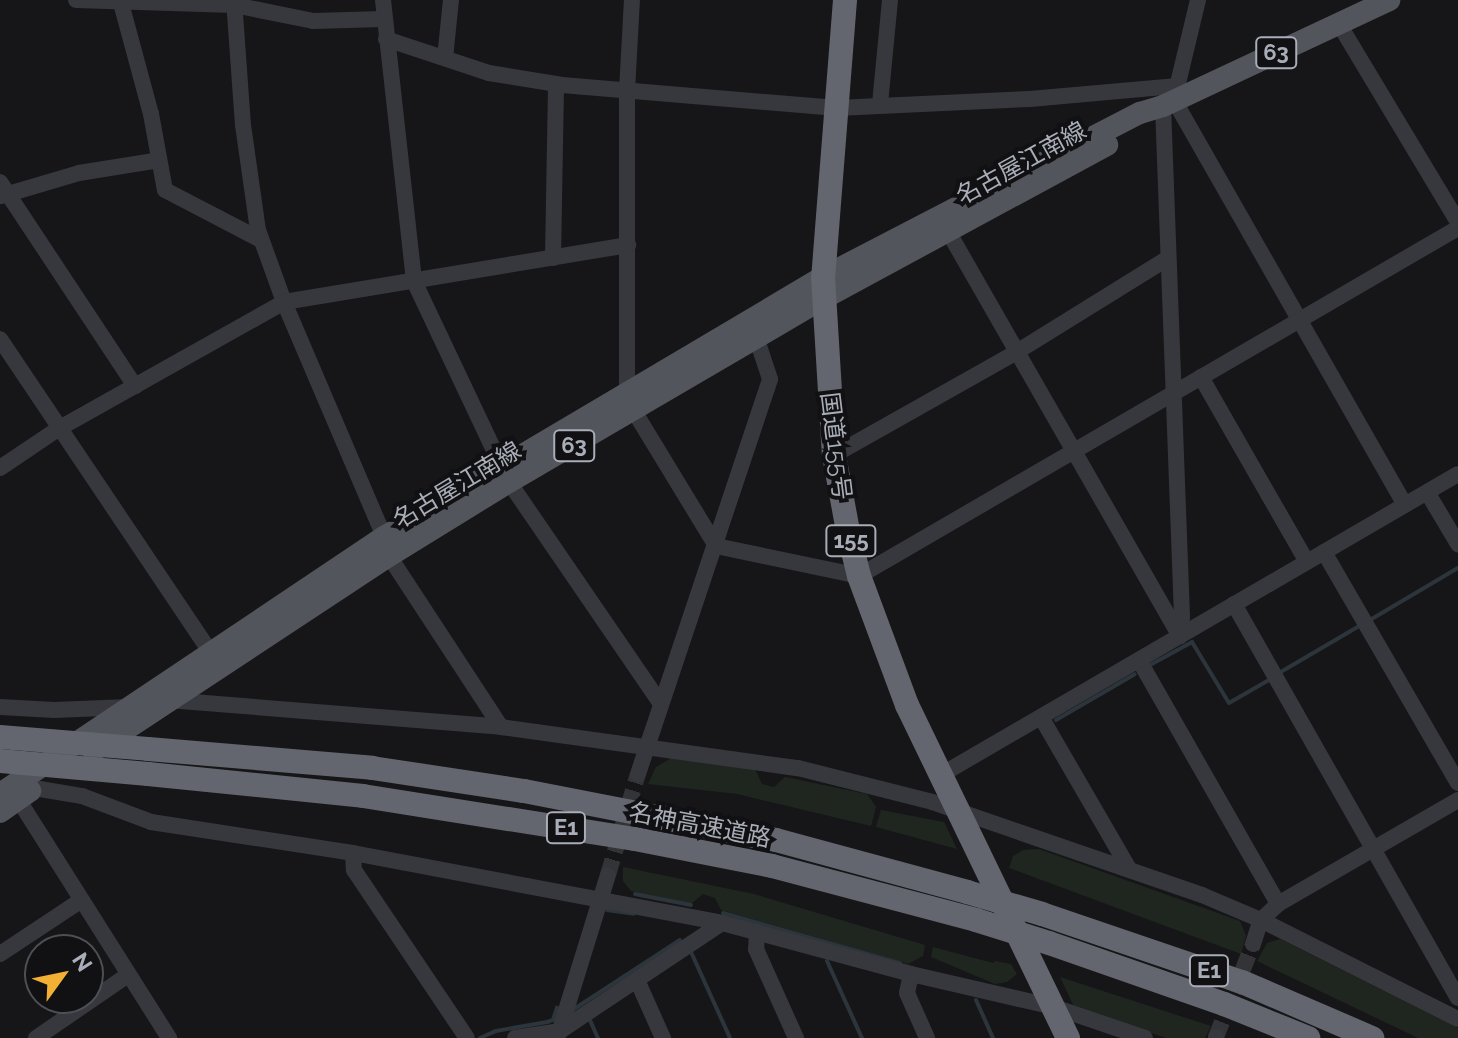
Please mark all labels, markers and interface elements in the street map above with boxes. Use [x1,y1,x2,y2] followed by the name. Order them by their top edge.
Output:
[1254,35,1298,71] road number: 63
[951,115,1091,211] street label: 名古屋江南線
[815,390,857,502] street label: 国道155号
[552,428,596,464] road number: 63
[388,436,526,534] street label: 名古屋江南線
[825,523,877,559] road number: 155
[627,797,773,853] street label: 名神高速道路
[544,810,588,846] road number: E1
[24,934,104,1014] north arrow
[67,948,98,976] text: N
[1187,953,1231,989] road number: E1

